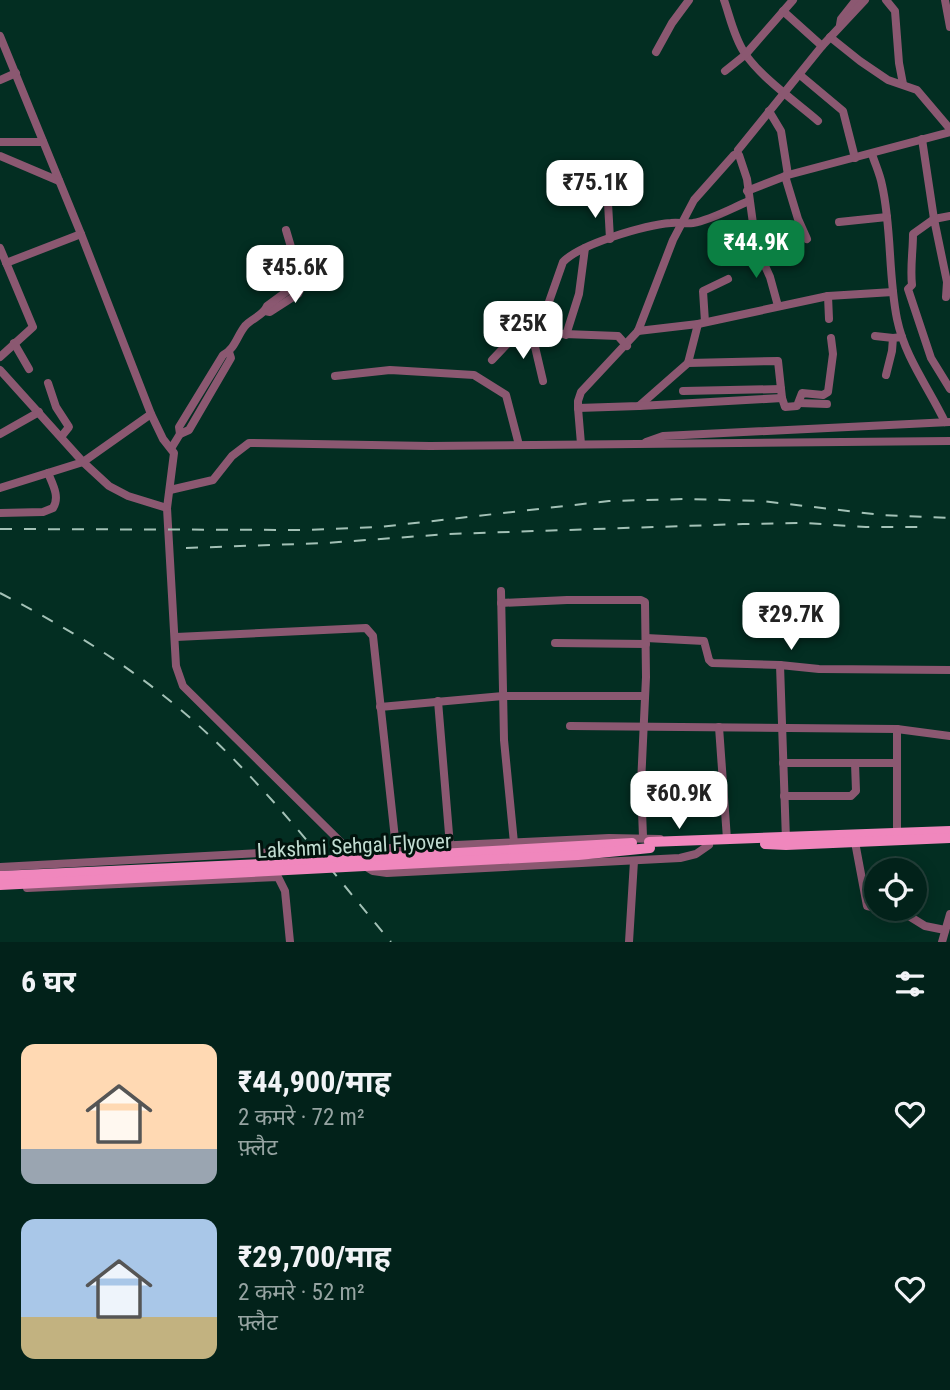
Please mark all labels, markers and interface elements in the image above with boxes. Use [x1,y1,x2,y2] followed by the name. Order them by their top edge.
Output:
[538,160,652,220] pin: ₹75.1K
[562,169,628,196] text: ₹75.1K
[699,220,813,280] pin: ₹44.9K
[723,229,789,256] text: ₹44.9K
[238,246,352,305] pin: ₹45.6K
[262,254,328,281] text: ₹45.6K
[482,302,564,361] pin: ₹25K
[500,310,546,337] text: ₹25K
[734,592,848,652] pin: ₹29.7K
[758,601,824,628] text: ₹29.7K
[622,772,736,831] pin: ₹60.9K
[646,780,712,807] text: ₹60.9K
[256,829,452,863] street label: Lakshmi Sehgal Flyover
[864,858,927,921] map controls
[864,858,927,921] button: locate
[21,964,76,999] text: 6 घर
[891,965,929,1003] icon: filters
[238,1064,391,1099] text: ₹44,900/माह
[77,1072,161,1156] icon: home
[891,1095,929,1133] icon: heart
[238,1104,365,1131] text: 2 कमरे · 72 m²
[238,1134,278,1161] text: फ़्लैट
[238,1239,391,1274] text: ₹29,700/माह
[77,1247,161,1331] icon: home
[891,1270,929,1308] icon: heart
[238,1279,365,1306] text: 2 कमरे · 52 m²
[238,1309,278,1336] text: फ़्लैट

